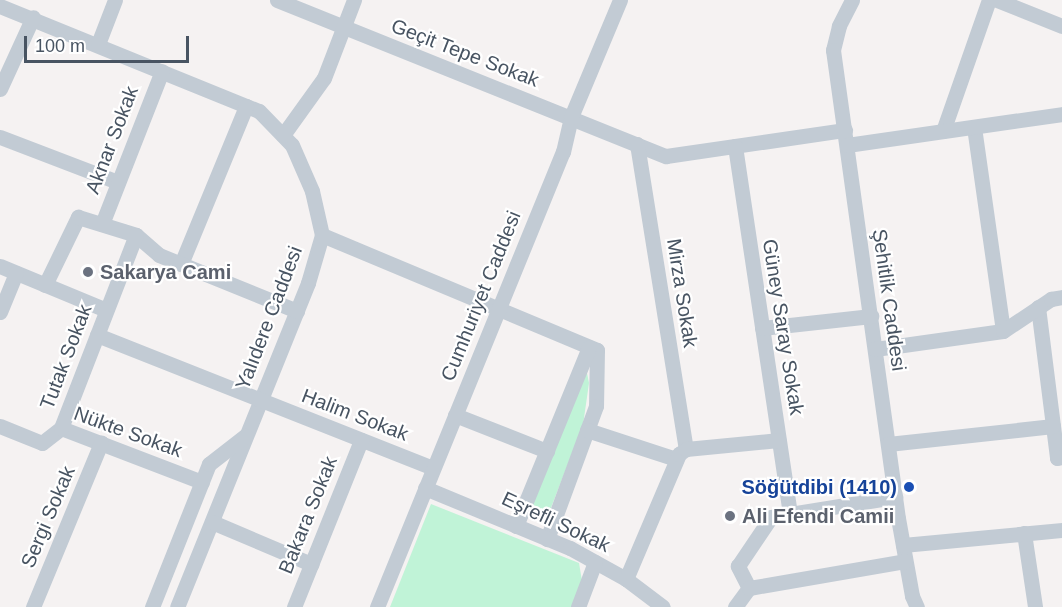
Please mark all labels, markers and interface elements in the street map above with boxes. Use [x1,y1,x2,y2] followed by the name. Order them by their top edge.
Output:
[388,14,542,92] street label: Geçit Tepe Sokak
[27,24,192,62] scale bar
[35,36,85,56] text: 100 m
[80,83,144,197] street label: Aknar Sokak
[436,208,526,384] street label: Cumhuriyet Caddesi
[867,227,911,373] street label: Şehitlik Caddesi
[662,237,702,349] street label: Mirza Sokak
[757,237,809,417] street label: Güney Saray Sokak
[231,243,307,393] street label: Yalıdere Caddesi
[100,260,231,284] place label: Sakarya Cami
[81,265,95,279] marker: Sakarya Cami
[35,301,97,413] street label: Tutak Sokak
[298,384,412,446] street label: Halim Sokak
[71,401,185,463] street label: Nükte Sokak
[274,453,342,577] street label: Bakara Sokak
[16,463,80,571] street label: Sergi Sokak
[741,475,897,499] place label: Söğütdibi (1410)
[902,480,916,494] marker: Söğütdibi (1410)
[498,486,614,558] street label: Eşrefli Sokak
[742,504,894,528] place label: Ali Efendi Camii
[723,509,737,523] marker: Ali Efendi Camii

